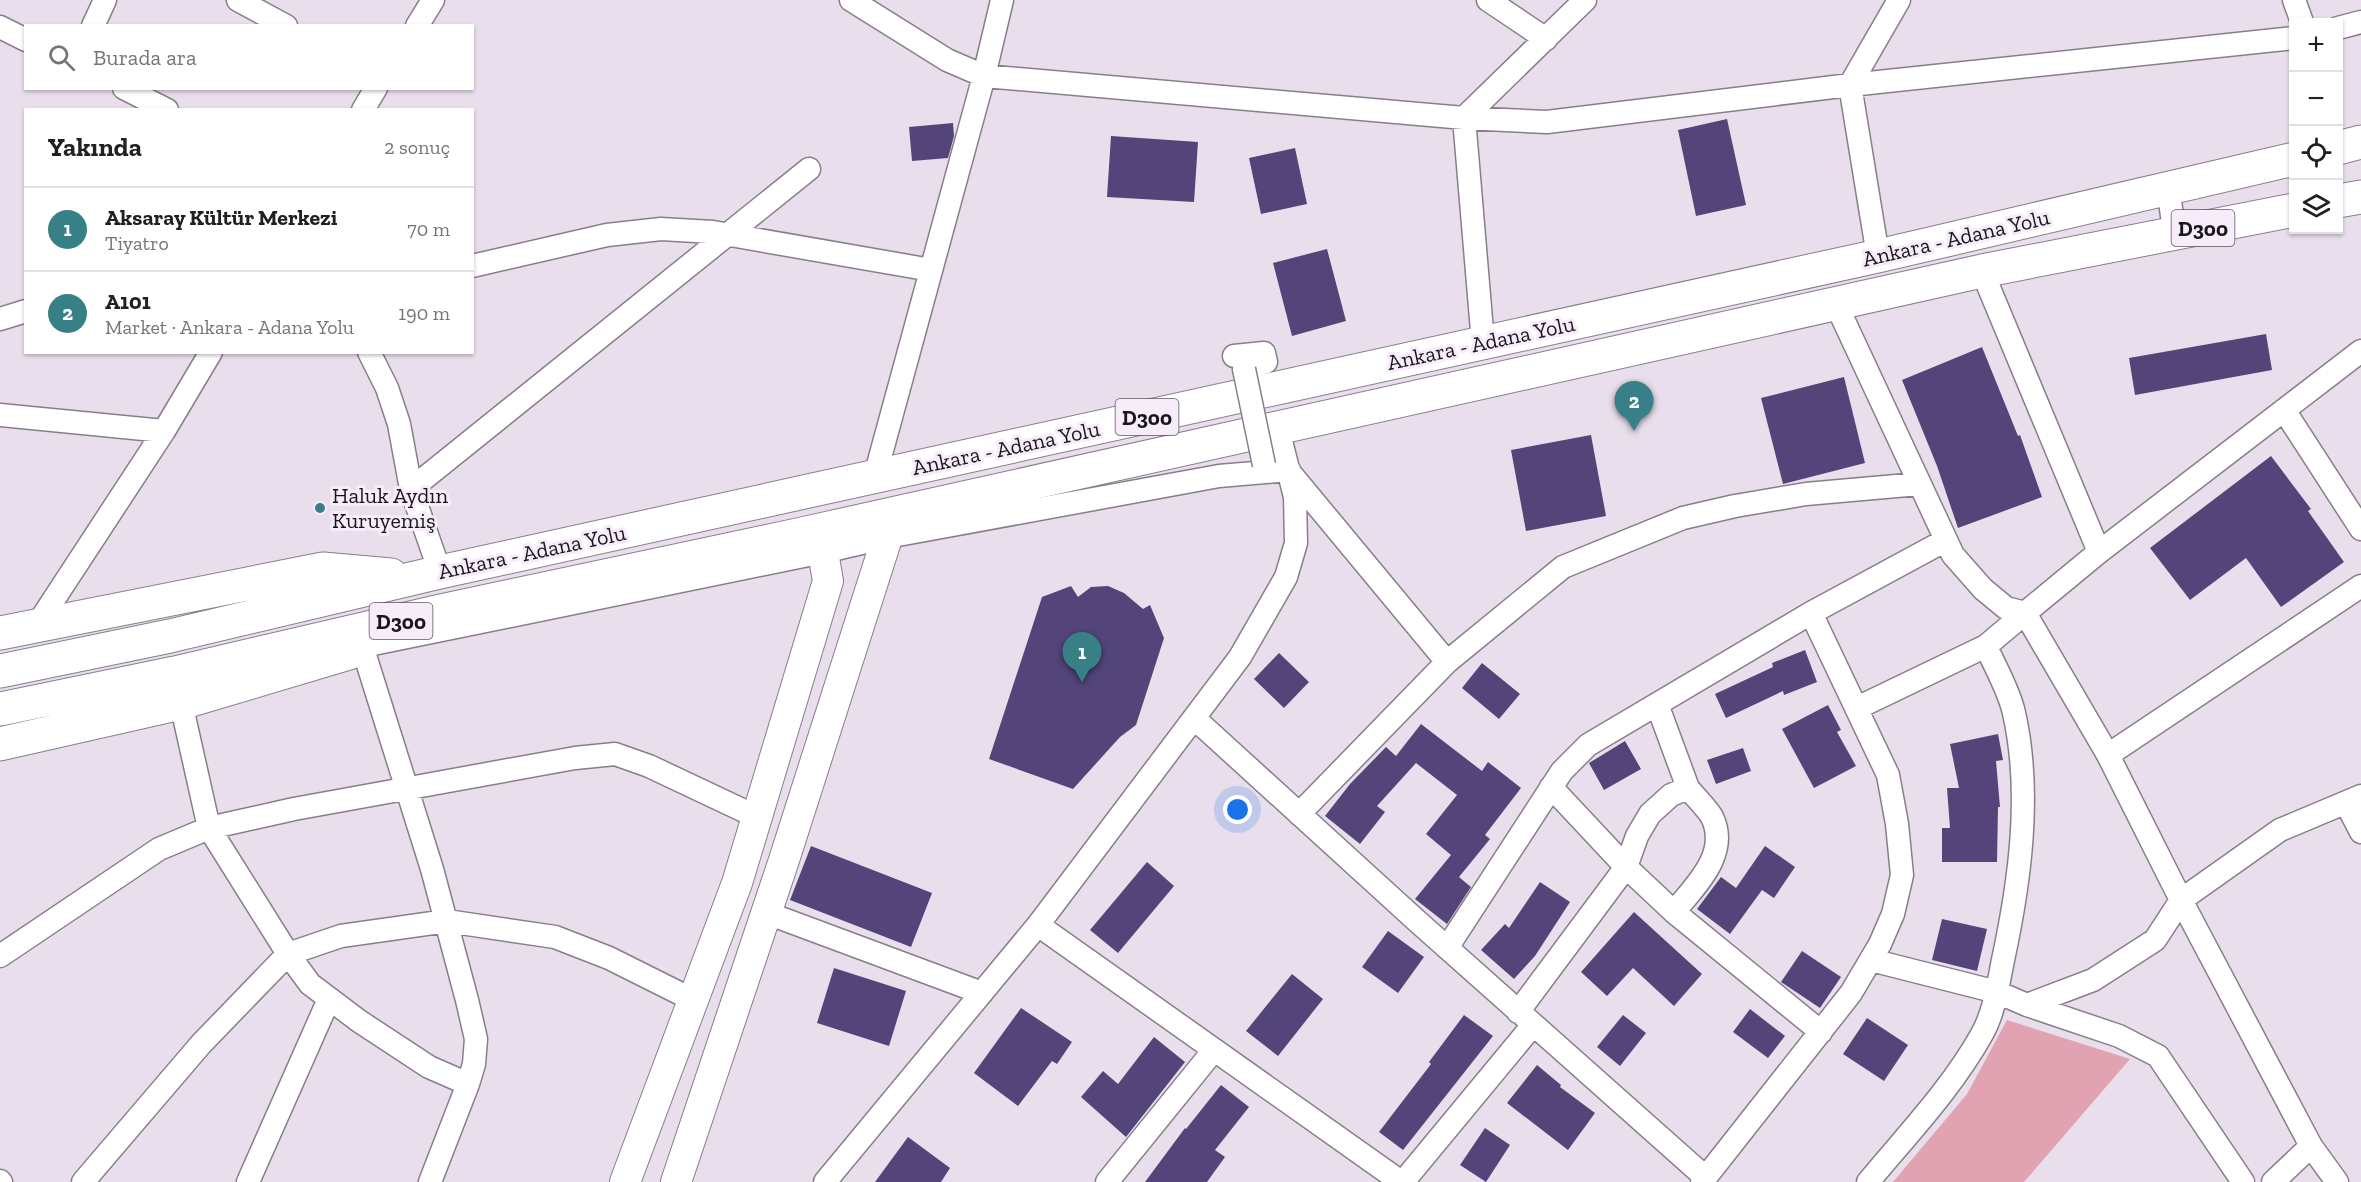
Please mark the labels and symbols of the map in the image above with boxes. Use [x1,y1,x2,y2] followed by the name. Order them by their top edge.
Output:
[1860,203,2053,273] street label: Ankara - Adana Yolu
[2172,210,2234,246] road number: D300
[1385,310,1578,376] street label: Ankara - Adana Yolu
[1614,382,1654,431] pin: 2
[1116,399,1178,435] road number: D300
[910,415,1103,481] street label: Ankara - Adana Yolu
[332,482,448,534] place label: Haluk Aydın Kuruyemiş
[313,501,327,515] marker: Haluk Aydın Kuruyemiş
[436,519,629,585] street label: Ankara - Adana Yolu
[370,603,432,639] road number: D300
[1062,632,1102,682] pin: 1
[1223,795,1252,824] your location

